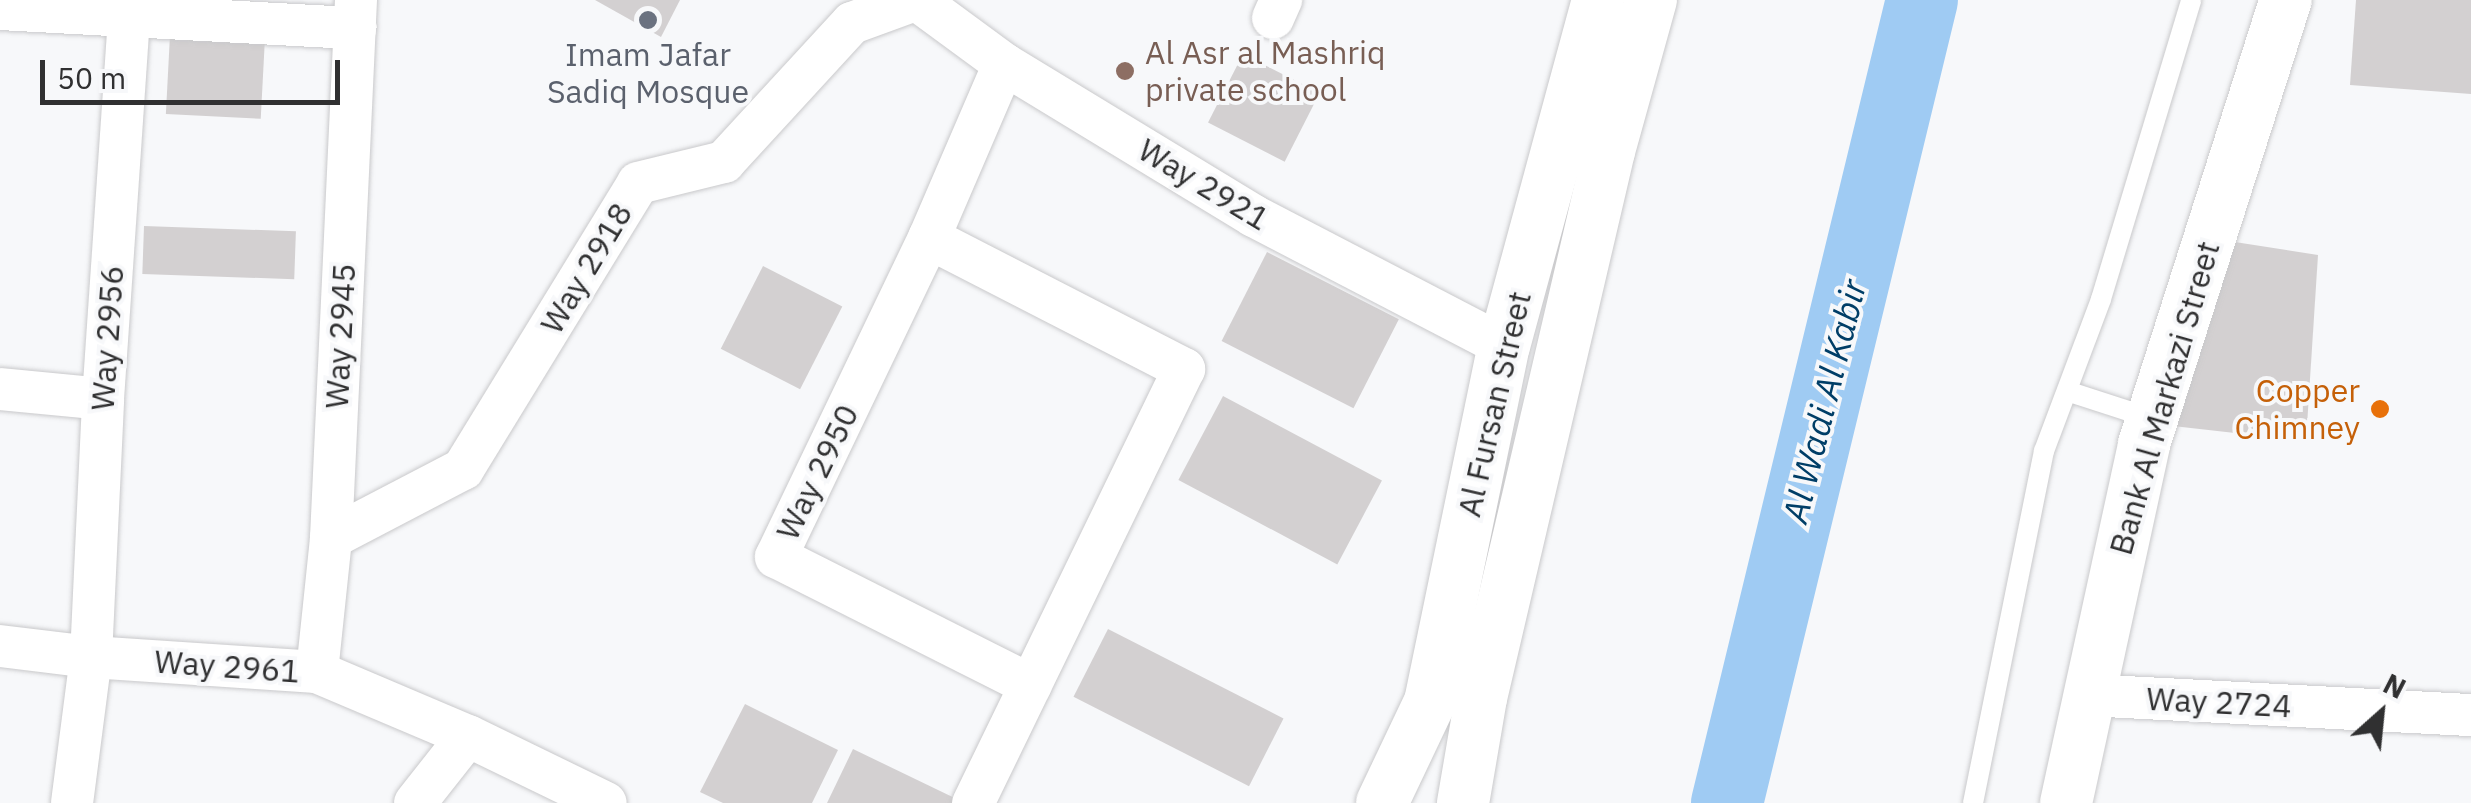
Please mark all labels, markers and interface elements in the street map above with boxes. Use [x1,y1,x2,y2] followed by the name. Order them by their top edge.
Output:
[637,9,659,31] marker: Imam Jafar Sadiq Mosque
[1145,34,1386,109] place label: Al Asr al Mashriq private school
[547,36,749,111] place label: Imam Jafar Sadiq Mosque
[45,40,345,102] scale bar
[57,58,126,97] text: 50 m
[1114,60,1136,82] marker: Al Asr al Mashriq private school
[1132,130,1276,238] street label: Way 2921
[532,196,640,340] street label: Way 2918
[2101,237,2227,559] street label: Bank Al Markazi Street
[317,262,363,410] street label: Way 2945
[83,264,131,412] street label: Way 2956
[1773,275,1875,527] water label: Al Wadi Al Kabir
[1449,288,1539,520] street label: Al Fursan Street
[2234,372,2360,447] place label: Copper Chimney
[768,398,866,546] street label: Way 2950
[2369,398,2391,420] marker: Copper Chimney
[153,642,301,690] street label: Way 2961
[2331,663,2431,763] north arrow
[2377,665,2412,707] text: N
[2145,679,2293,725] street label: Way 2724

